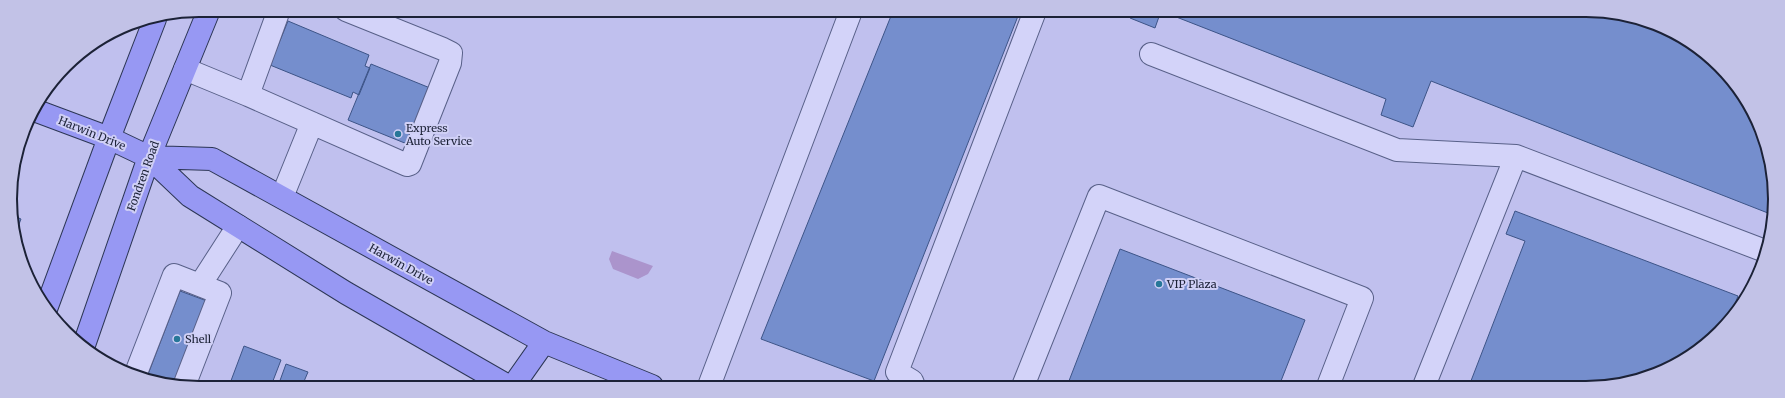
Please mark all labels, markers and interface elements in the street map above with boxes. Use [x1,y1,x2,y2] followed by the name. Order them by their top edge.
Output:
[56,113,128,153] street label: Harwin Drive
[405,121,472,148] place label: Express Auto Service
[393,129,403,139] marker: Express Auto Service
[124,139,162,213] street label: Fondren Road
[366,241,436,288] street label: Harwin Drive
[1166,277,1217,291] place label: VIP Plaza
[1154,279,1164,289] marker: VIP Plaza
[185,332,212,346] place label: Shell
[172,334,182,344] marker: Shell

